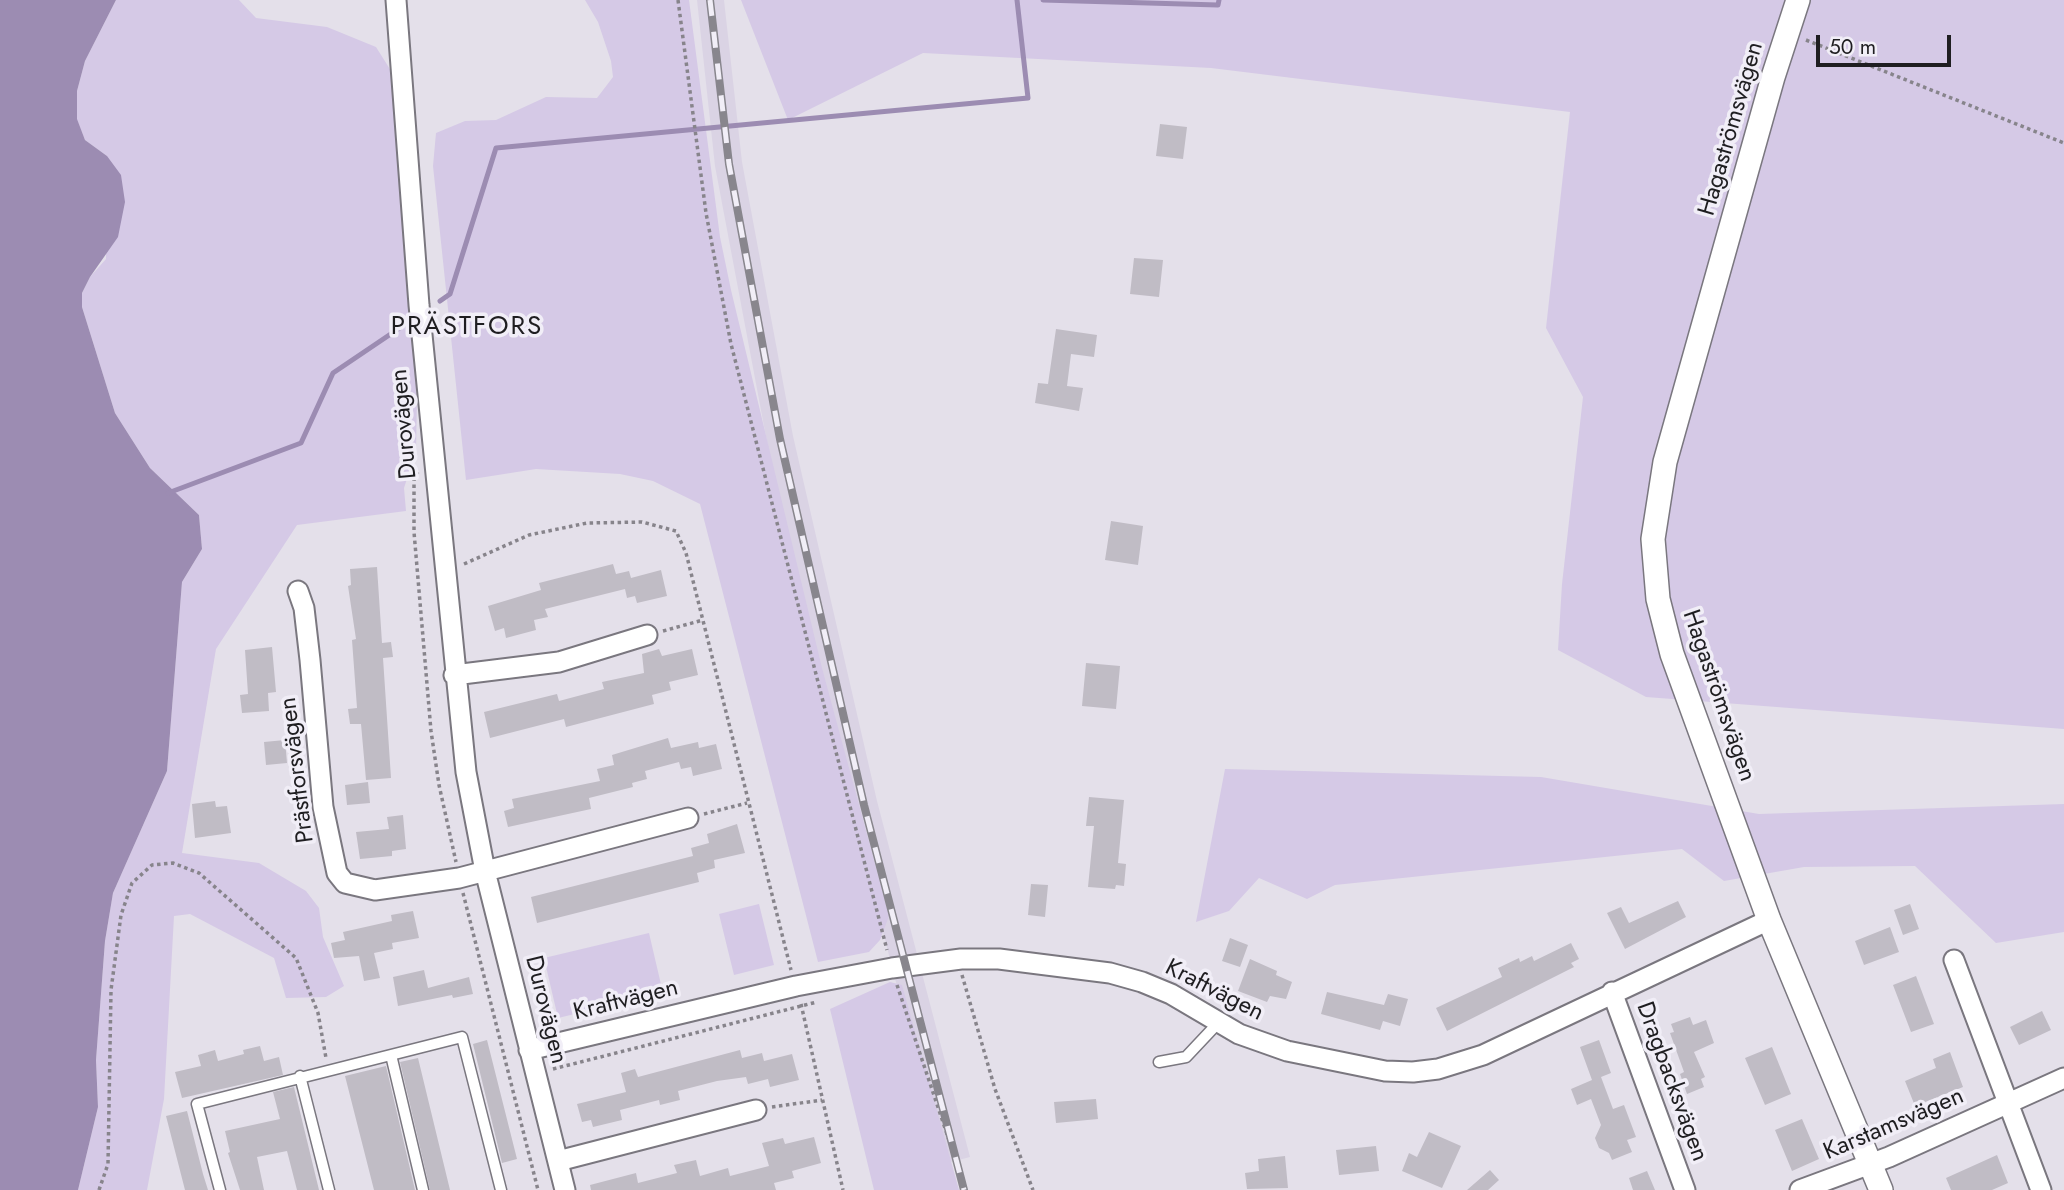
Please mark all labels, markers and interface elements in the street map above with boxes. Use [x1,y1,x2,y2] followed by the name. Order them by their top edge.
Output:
[1819,21,1954,65] scale bar
[1829,32,1876,62] text: 50 m
[1693,39,1771,219] street label: Hagaströmsvägen
[392,312,542,344] district label: PRÄSTFORS
[386,368,424,480] street label: Durovägen
[1675,606,1761,786] street label: Hagaströmsvägen
[275,696,321,844] street label: Prästforsvägen
[518,953,572,1067] street label: Durovägen
[1160,954,1268,1028] street label: Kraftvägen
[571,974,681,1028] street label: Kraftvägen
[1629,998,1713,1166] street label: Dragbacksvägen
[1820,1083,1968,1167] street label: Karstamsvägen

